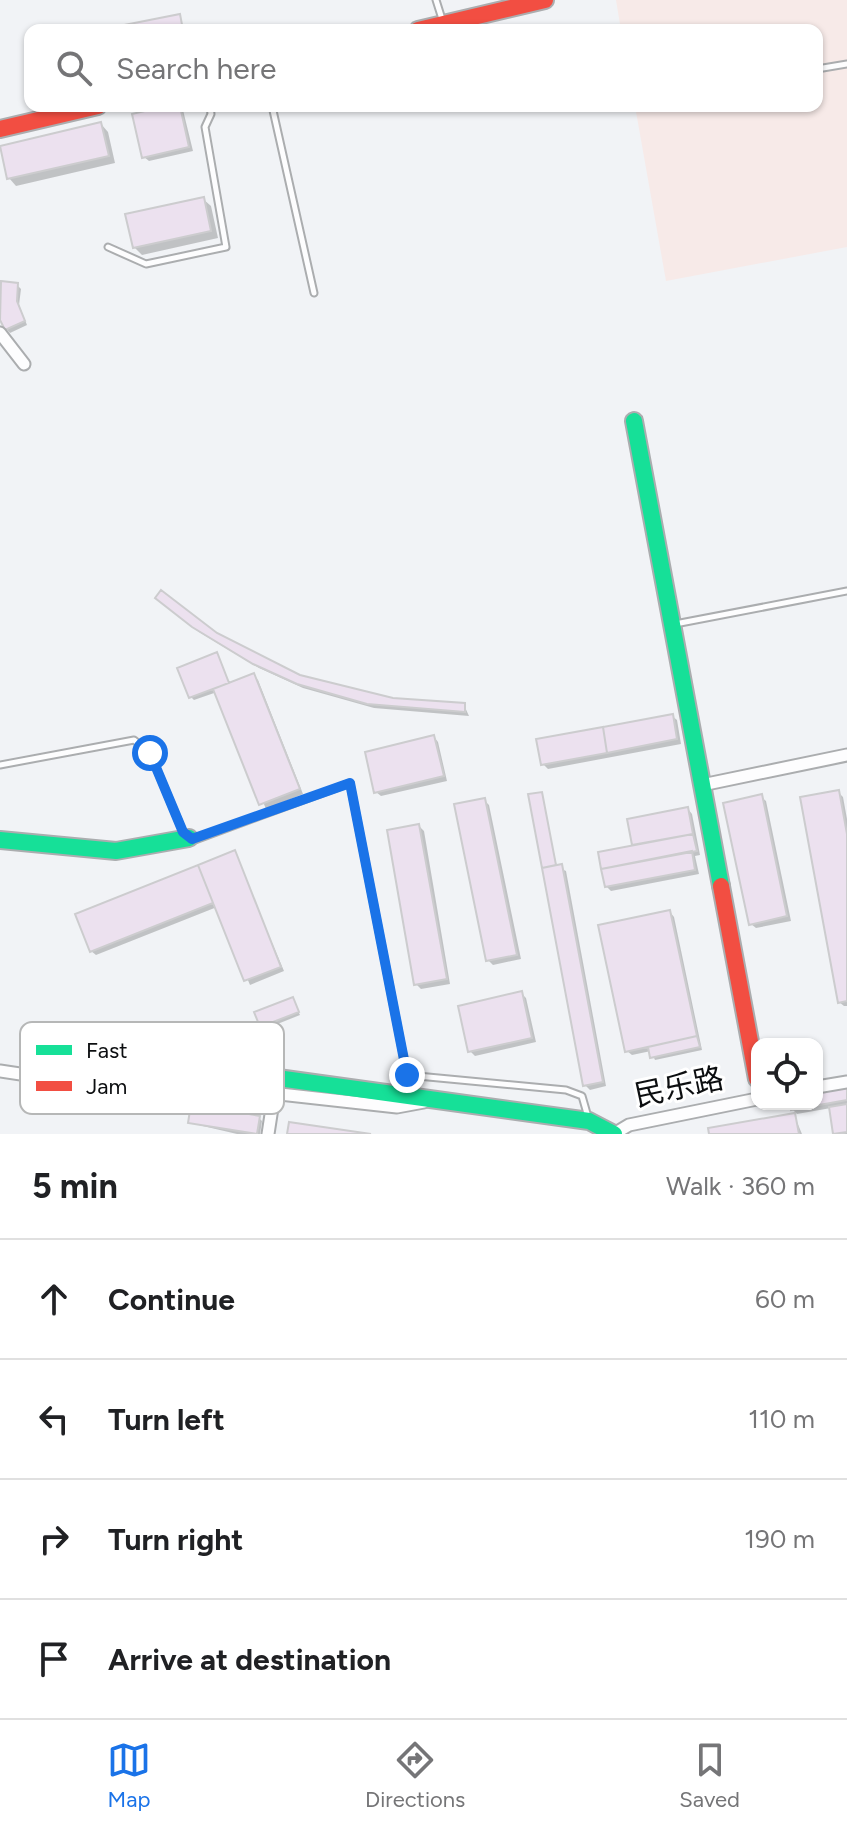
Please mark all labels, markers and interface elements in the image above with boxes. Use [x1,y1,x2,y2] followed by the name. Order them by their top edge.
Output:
[24,24,823,112] search box
[52,46,96,90] icon: search
[116,50,276,87] text: Search here
[132,735,168,771] route start
[20,1022,284,1114] legend
[86,1037,128,1064] text: Fast
[751,1038,823,1110] map controls
[751,1038,823,1110] button: locate
[389,1057,425,1093] route end
[631,1059,727,1114] street label: 民乐路
[86,1073,127,1100] text: Jam
[32,1166,118,1207] text: 5 min
[666,1170,815,1202] text: Walk · 360 m
[32,1277,76,1321] icon: ahead
[108,1281,235,1318] text: Continue
[755,1283,815,1315] text: 60 m
[32,1397,76,1441] icon: left
[108,1401,225,1438] text: Turn left
[748,1403,815,1435] text: 110 m
[32,1517,76,1561] icon: right
[108,1521,243,1558] text: Turn right
[744,1523,815,1555] text: 190 m
[32,1637,76,1681] icon: arrive
[108,1641,391,1678] text: Arrive at destination
[107,1738,151,1813] tab: Map
[365,1738,465,1813] tab: Directions
[679,1738,740,1813] tab: Saved

